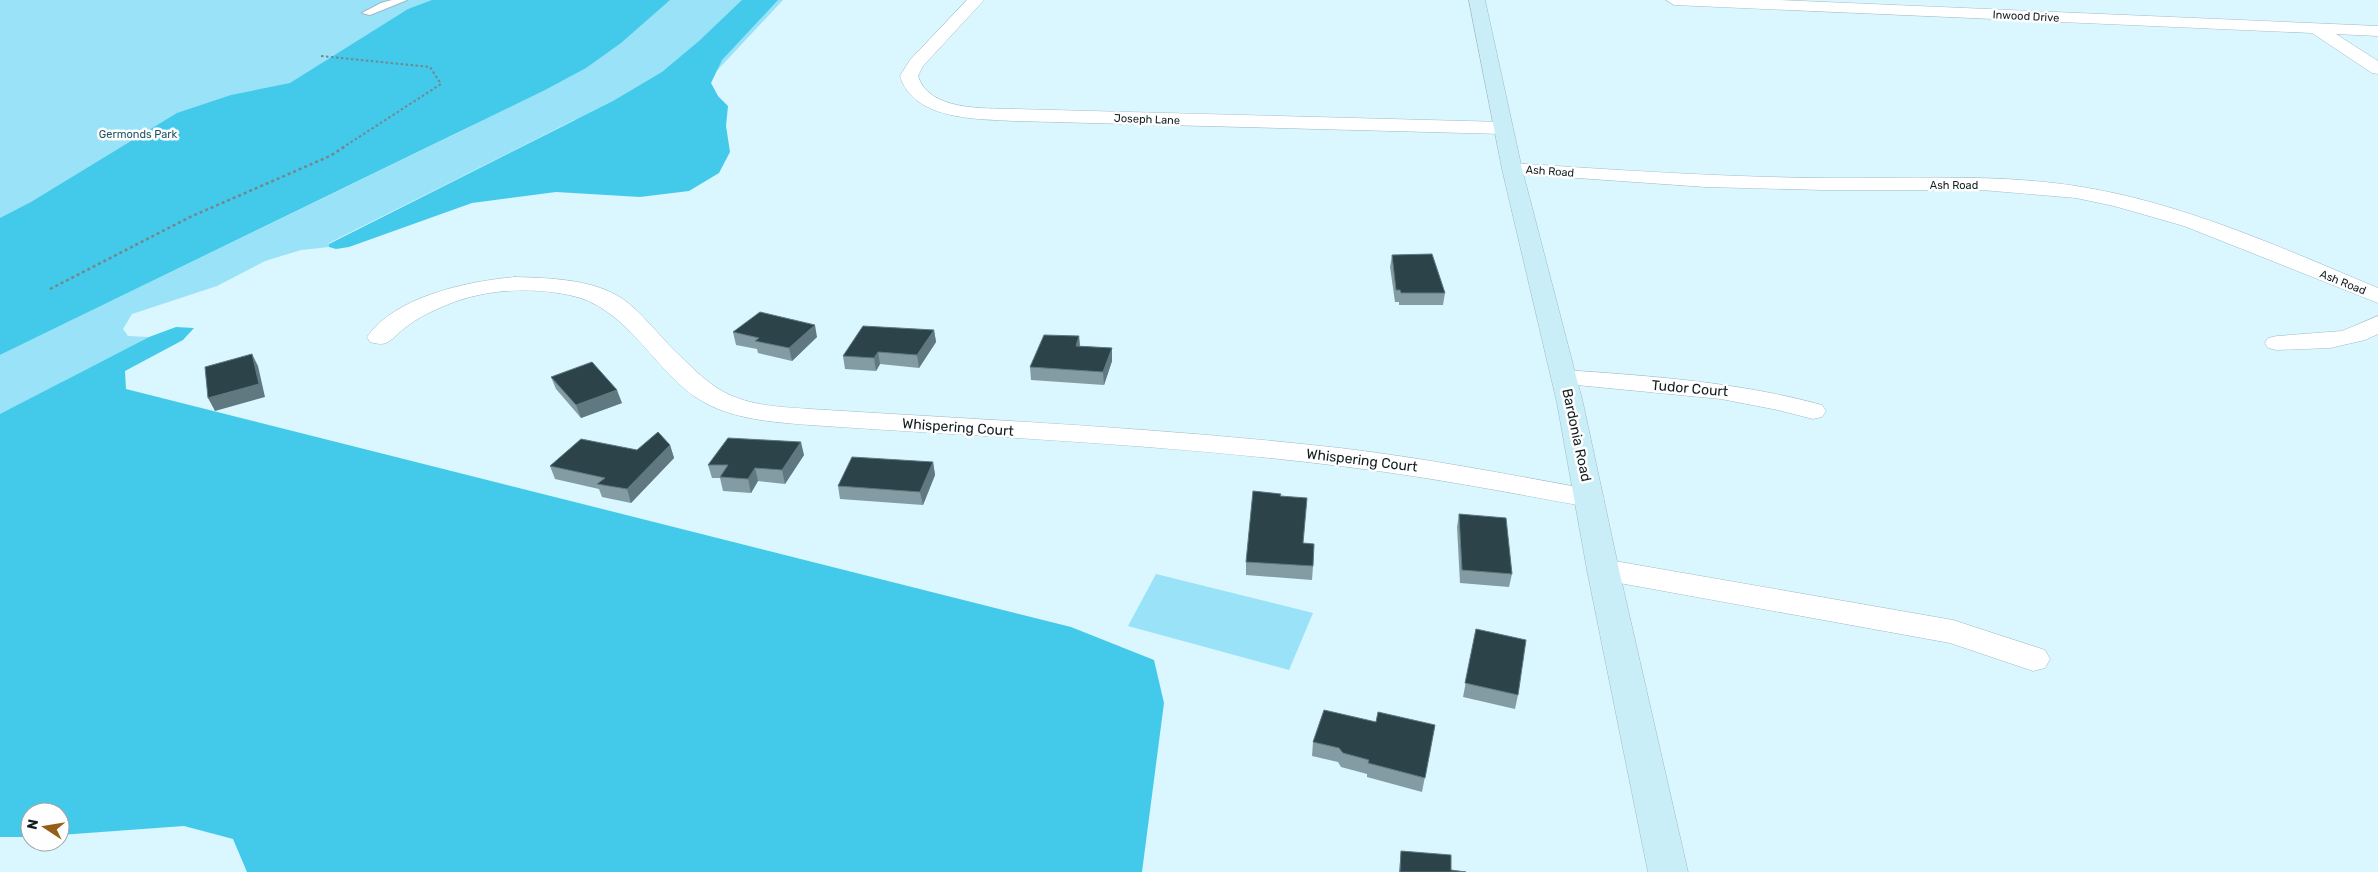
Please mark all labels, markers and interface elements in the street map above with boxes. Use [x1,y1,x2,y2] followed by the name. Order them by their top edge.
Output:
[1992,8,2060,25] street label: Inwood Drive
[1114,112,1180,127] street label: Joseph Lane
[99,128,177,141] park label: Germonds Park
[1525,163,1575,180] street label: Ash Road
[1930,179,1978,192] street label: Ash Road
[2318,267,2368,298] street label: Ash Road
[1651,377,1729,400] street label: Tudor Court
[1558,387,1595,483] street label: Bardonia Road
[902,415,1015,440] street label: Whispering Court
[1305,445,1419,476] street label: Whispering Court
[20,802,70,852] north arrow
[23,818,42,831] text: N

